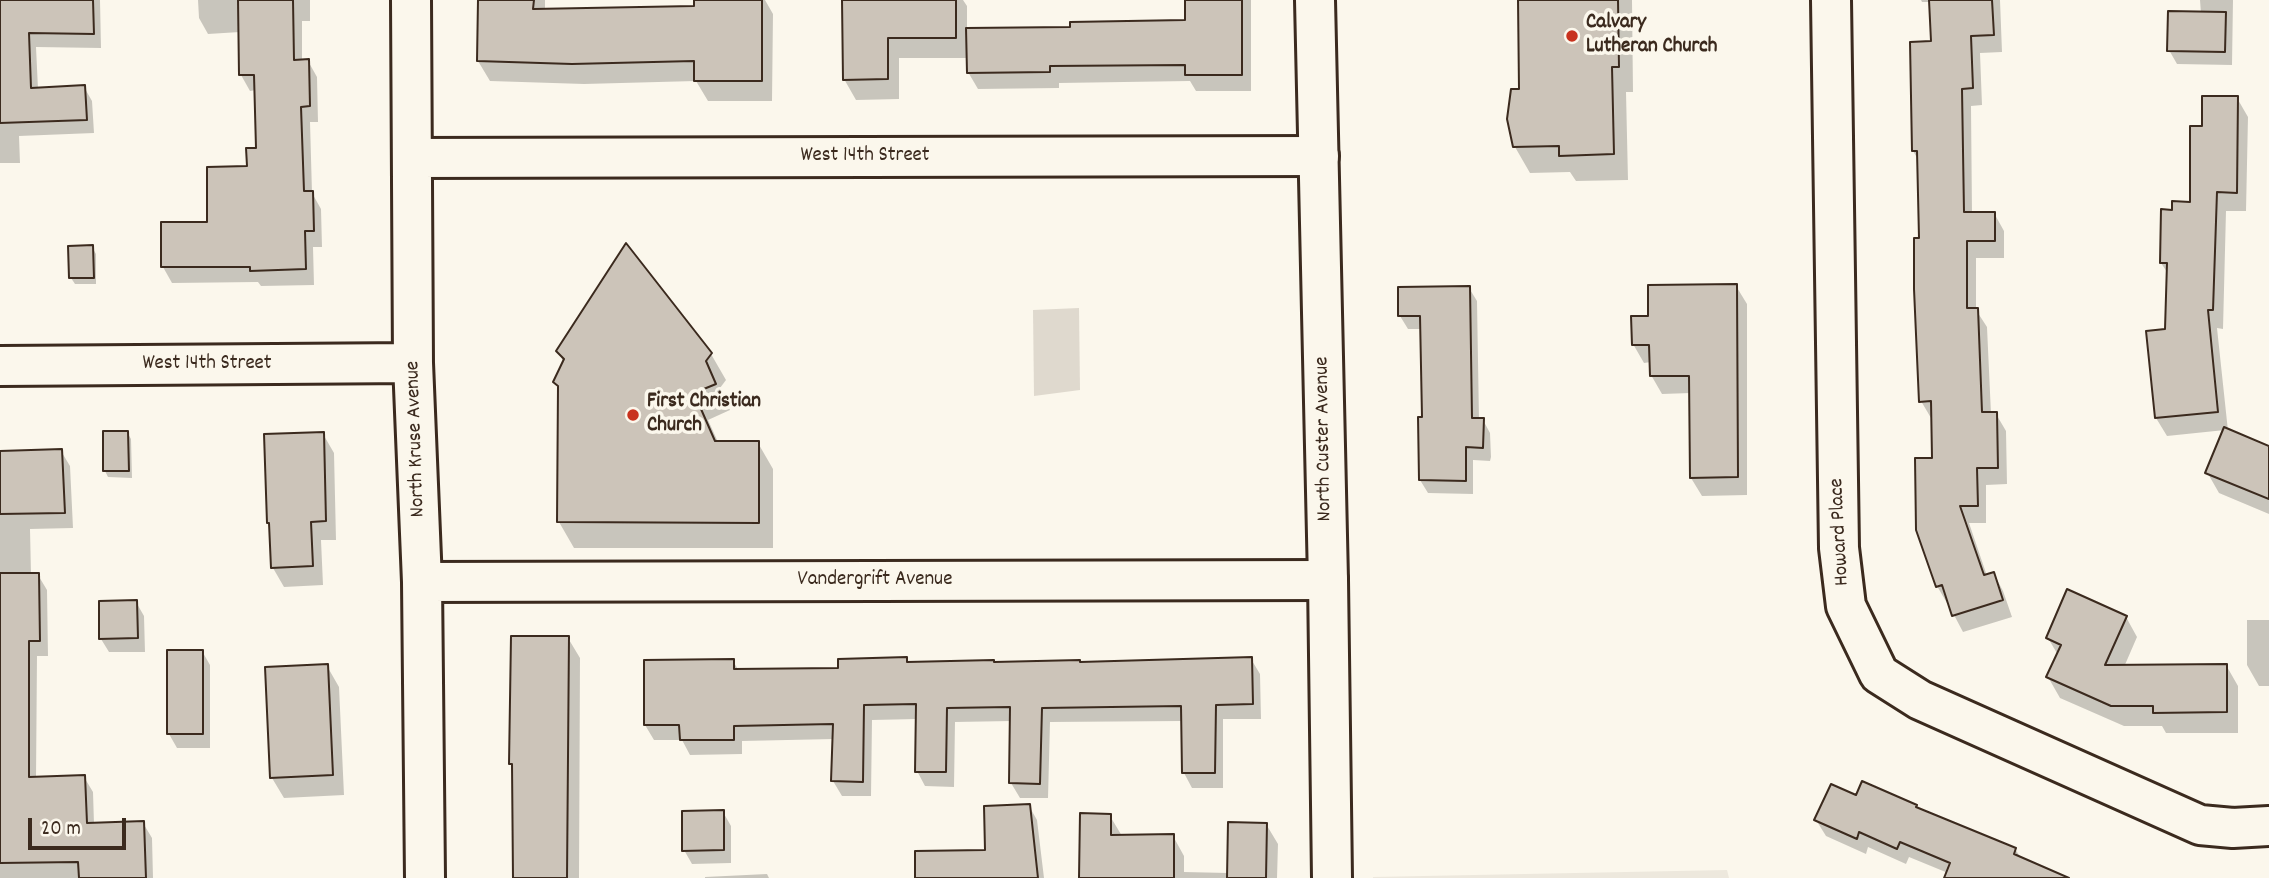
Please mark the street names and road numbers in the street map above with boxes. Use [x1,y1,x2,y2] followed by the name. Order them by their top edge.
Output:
[800,144,930,170] street label: West 14th Street
[142,352,272,378] street label: West 14th Street
[1311,356,1339,522] street label: North Custer Avenue
[402,360,432,518] street label: North Kruse Avenue
[1826,477,1856,587] street label: Howard Place
[798,568,952,594] street label: Vandergrift Avenue

